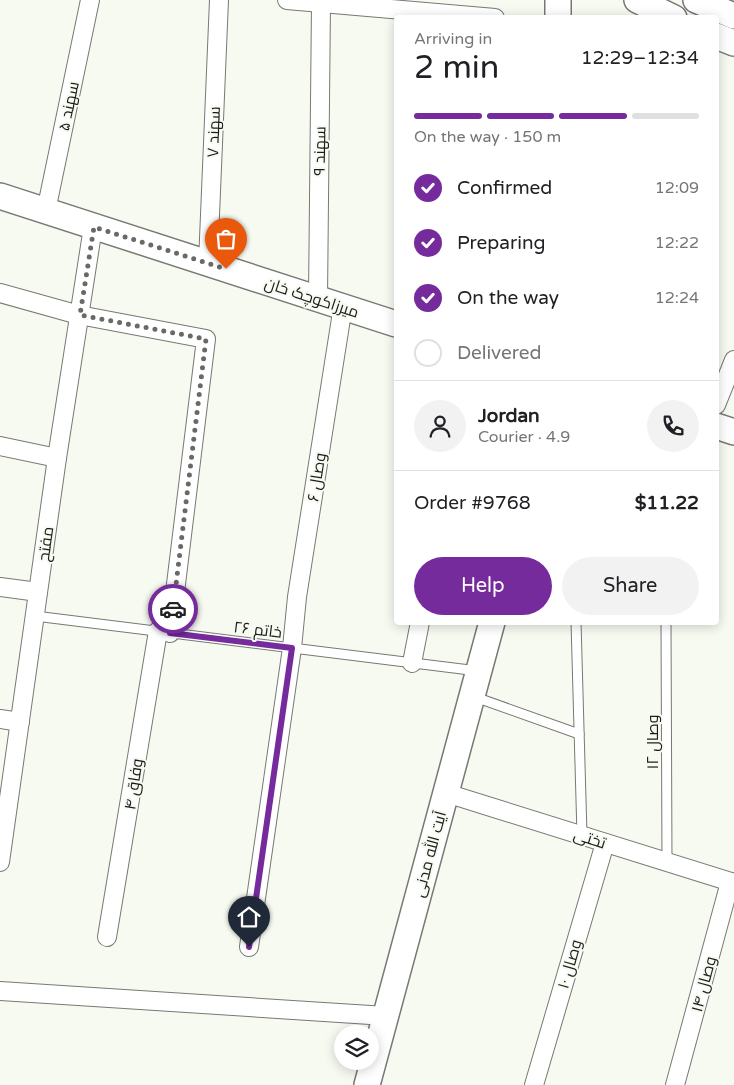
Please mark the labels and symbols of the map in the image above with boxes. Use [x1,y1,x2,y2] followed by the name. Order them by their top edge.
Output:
[54,80,84,133] street label: سهند ۵
[203,106,225,158] street label: سهند ۷
[310,126,330,176] street label: سهند ۹
[205,218,247,269] pin
[262,273,361,324] street label: میرزاکوچک خان
[303,451,331,503] street label: وصال ۶
[34,525,59,563] street label: مفتح
[148,584,198,634] courier
[232,617,283,644] street label: خاتم ۲۶
[643,715,663,769] street label: وصال ۱۲
[120,757,148,811] street label: وفاق ۴
[408,808,451,900] street label: آیت الله مدنی
[571,824,609,854] street label: تختی
[228,896,270,947] pin
[553,937,587,991] street label: وصال ۱۰
[687,954,721,1014] street label: وصال ۱۴

